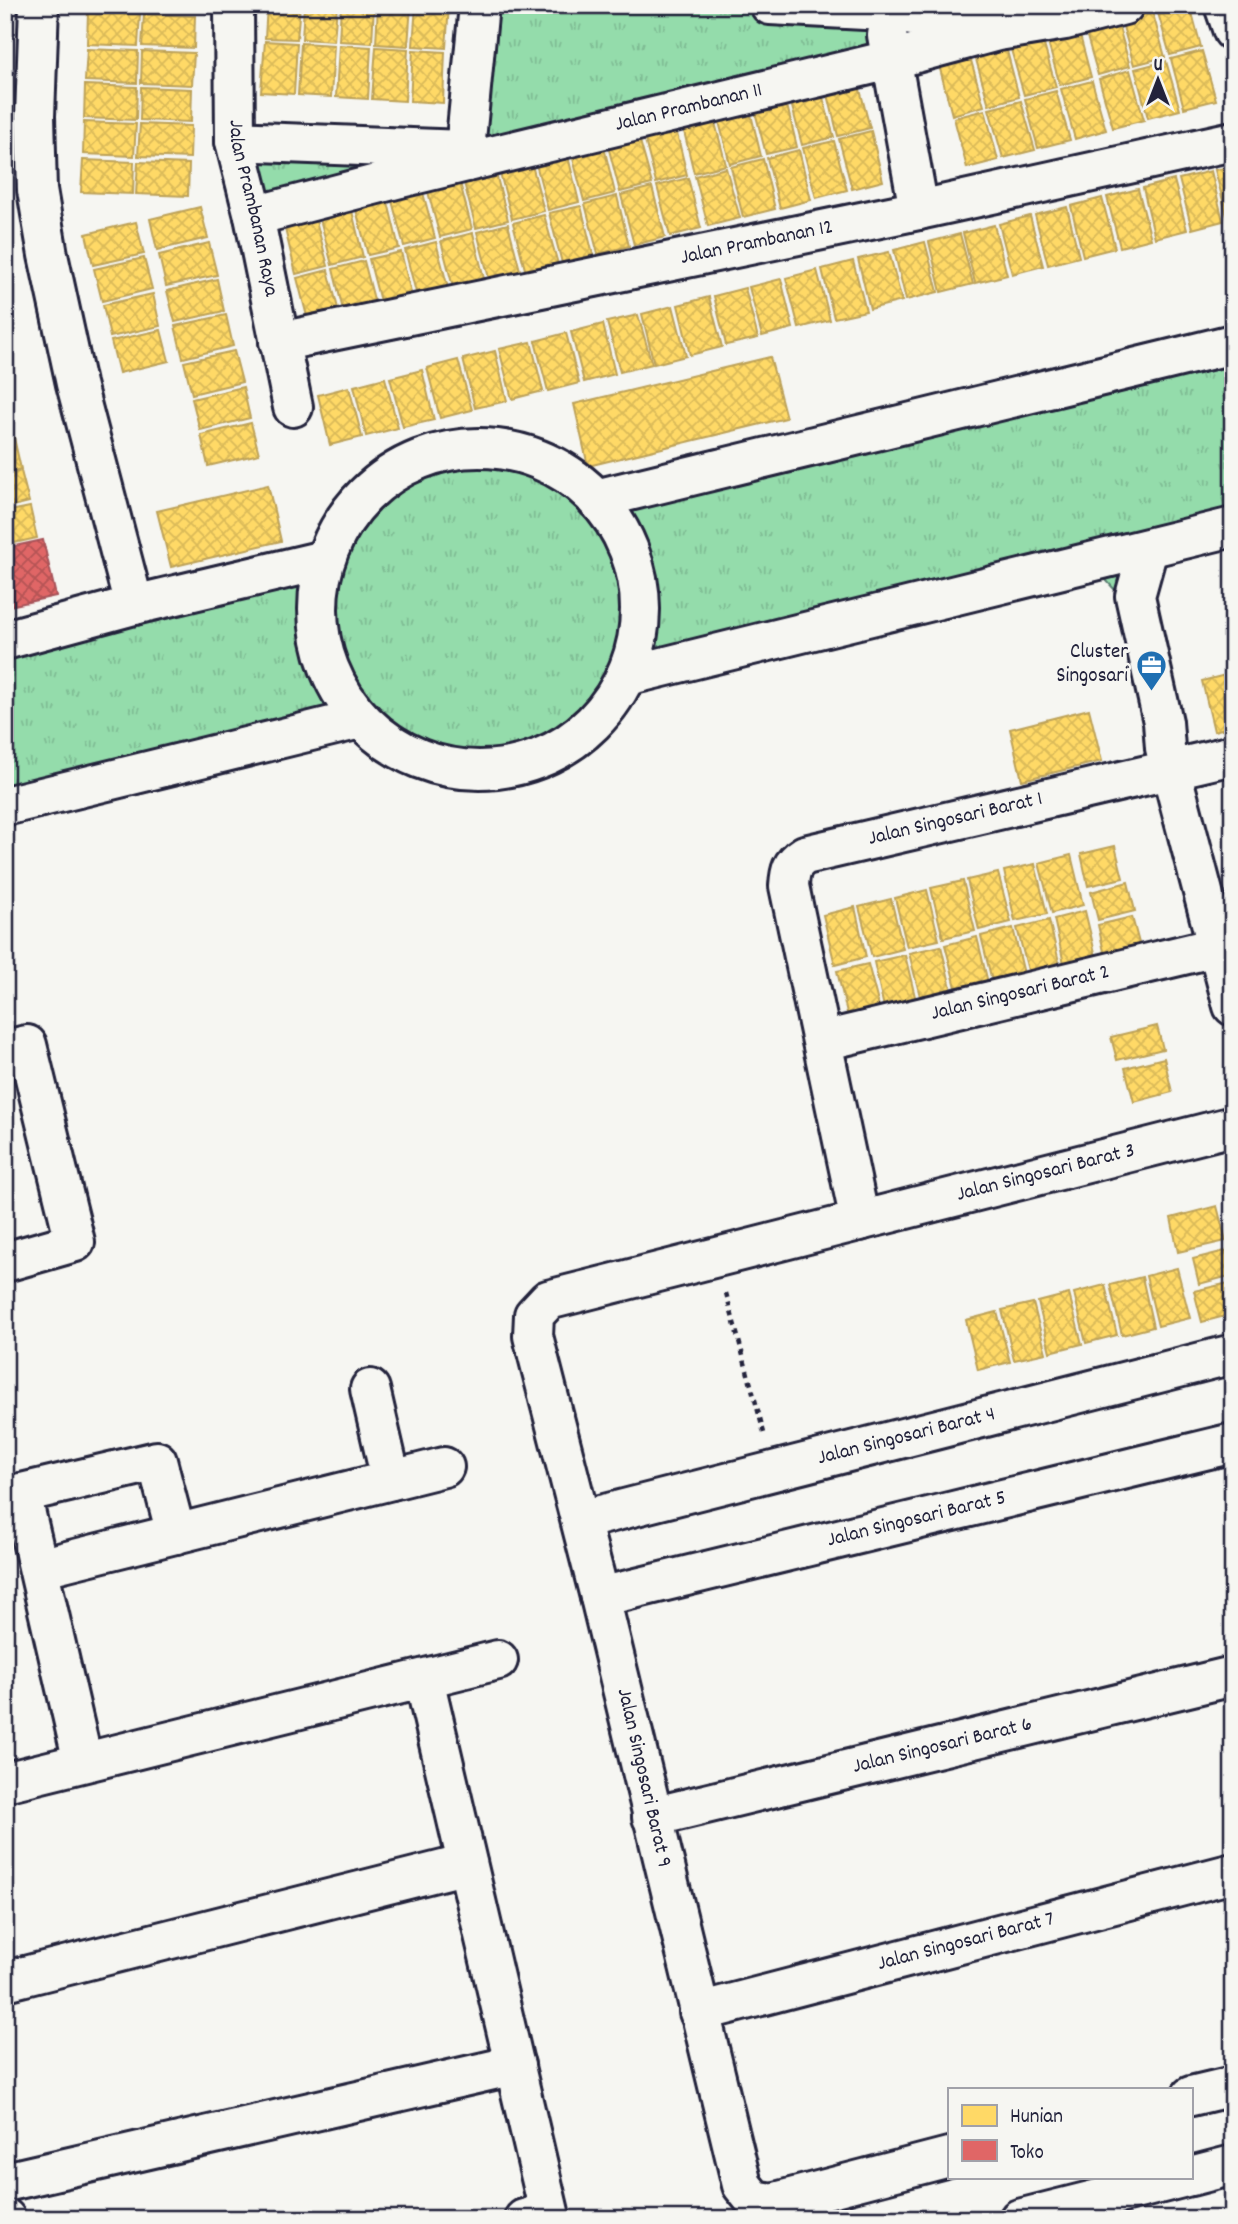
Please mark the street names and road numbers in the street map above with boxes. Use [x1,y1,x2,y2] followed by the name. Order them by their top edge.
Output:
[612,76,766,141] street label: Jalan Prambanan 11
[220,120,285,300] street label: Jalan Prambanan Raya
[678,213,836,274] street label: Jalan Prambanan 12
[866,785,1046,855] street label: Jalan Singosari Barat 1
[928,958,1113,1030] street label: Jalan Singosari Barat 2
[954,1136,1138,1211] street label: Jalan Singosari Barat 3
[815,1400,999,1474] street label: Jalan Singosari Barat 4
[824,1484,1009,1556] street label: Jalan Singosari Barat 5
[608,1685,678,1871] street label: Jalan Singosari Barat 9
[850,1710,1035,1783] street label: Jalan Singosari Barat 6
[874,1905,1058,1980] street label: Jalan Singosari Barat 7

